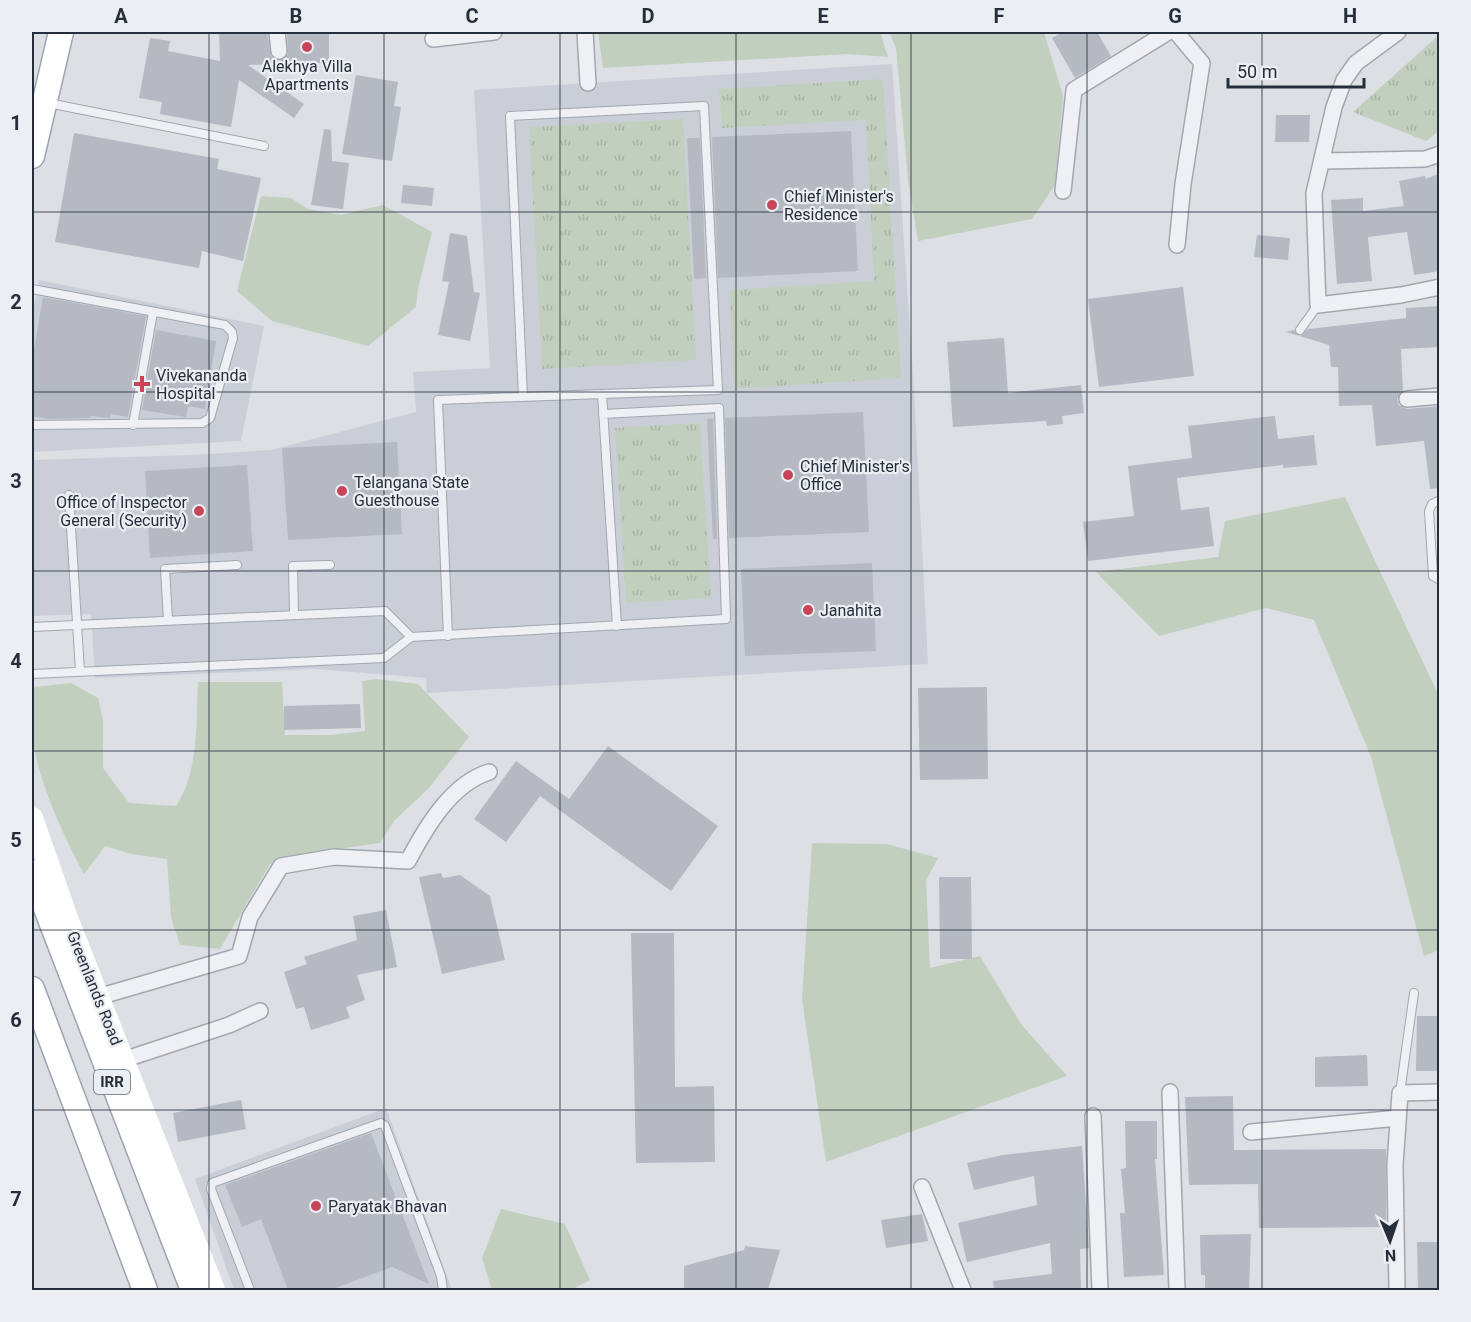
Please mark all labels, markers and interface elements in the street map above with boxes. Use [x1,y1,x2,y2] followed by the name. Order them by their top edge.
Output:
[114,4,128,28] text: A
[290,4,302,28] text: B
[465,4,479,28] text: C
[642,4,655,28] text: D
[817,4,829,28] text: E
[994,4,1005,28] text: F
[1168,4,1182,28] text: G
[1343,4,1357,28] text: H
[300,40,314,54] marker: Alekhya Villa Apartments
[1228,51,1364,89] scale bar
[262,57,352,94] place label: Alekhya Villa Apartments
[1237,61,1277,82] text: 50 m
[10,111,22,135] text: 1
[784,187,894,224] place label: Chief Minister's Residence
[765,198,779,212] marker: Chief Minister's Residence
[10,290,22,314] text: 2
[156,366,247,403] place label: Vivekananda Hospital
[133,375,151,393] marker: Vivekananda Hospital
[800,457,910,494] place label: Chief Minister's Office
[781,468,795,482] marker: Chief Minister's Office
[10,469,22,493] text: 3
[354,473,469,510] place label: Telangana State Guesthouse
[335,484,349,498] marker: Telangana State Guesthouse
[56,493,188,530] place label: Office of Inspector General (Security)
[192,504,206,518] marker: Office of Inspector General (Security)
[820,601,882,620] place label: Janahita
[801,603,815,617] marker: Janahita
[10,649,22,673] text: 4
[10,828,22,852] text: 5
[63,928,126,1048] street label: Greenlands Road
[10,1008,22,1032] text: 6
[94,1070,130,1094] road number: IRR
[10,1187,22,1211] text: 7
[328,1197,447,1216] place label: Paryatak Bhavan
[309,1199,323,1213] marker: Paryatak Bhavan
[1360,1211,1420,1271] north arrow
[1385,1246,1396,1265] text: N

